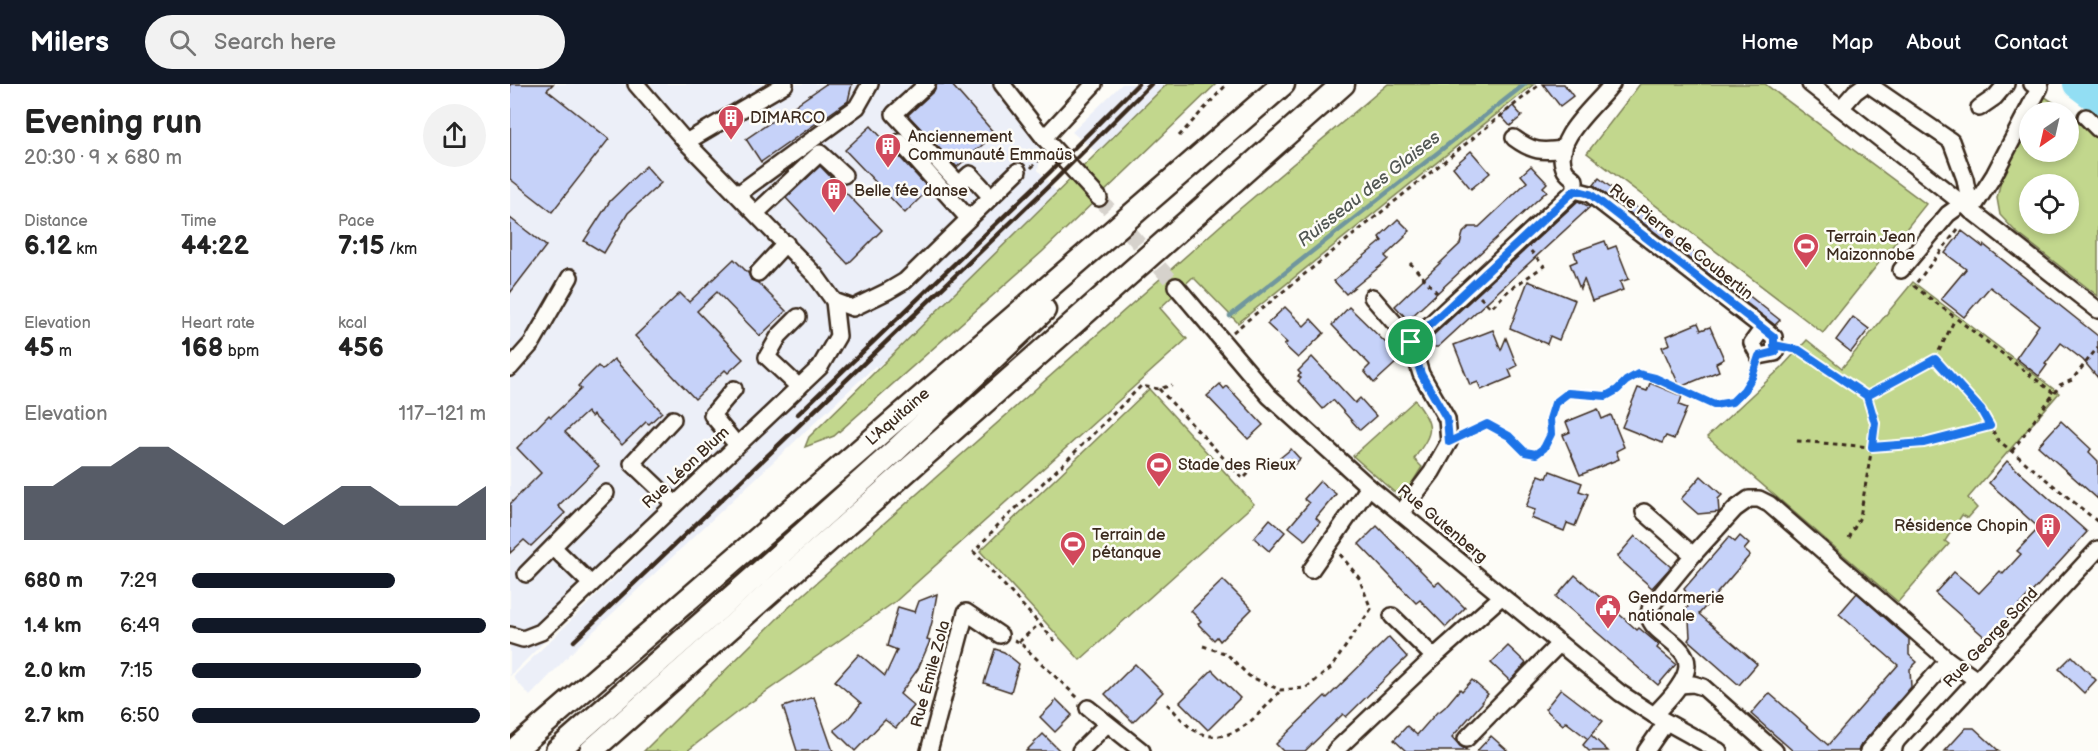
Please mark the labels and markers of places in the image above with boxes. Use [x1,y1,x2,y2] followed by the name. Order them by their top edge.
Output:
[716,103,746,141] building icon: DIMARCO
[750,109,825,128] place label: DIMARCO
[908,128,1072,165] place label: Anciennement Communauté Emmaüs
[873,131,903,169] building icon: Anciennement Communauté Emmaüs
[819,176,849,214] building icon: Belle fée danse
[854,182,968,201] place label: Belle fée danse
[1826,228,1916,265] place label: Terrain Jean Maizonnobe
[1791,231,1821,269] sports icon: Terrain Jean Maizonnobe
[1385,316,1436,367] pin
[1144,450,1174,488] sports icon: Stade des Rieux
[1178,456,1297,475] place label: Stade des Rieux
[2033,511,2063,549] building icon: Résidence Chopin
[1894,517,2028,536] place label: Résidence Chopin
[1092,526,1166,563] place label: Terrain de pétanque
[1058,529,1088,567] sports icon: Terrain de pétanque
[1628,589,1725,626] place label: Gendarmerie nationale
[1593,592,1623,630] public building icon: Gendarmerie nationale

